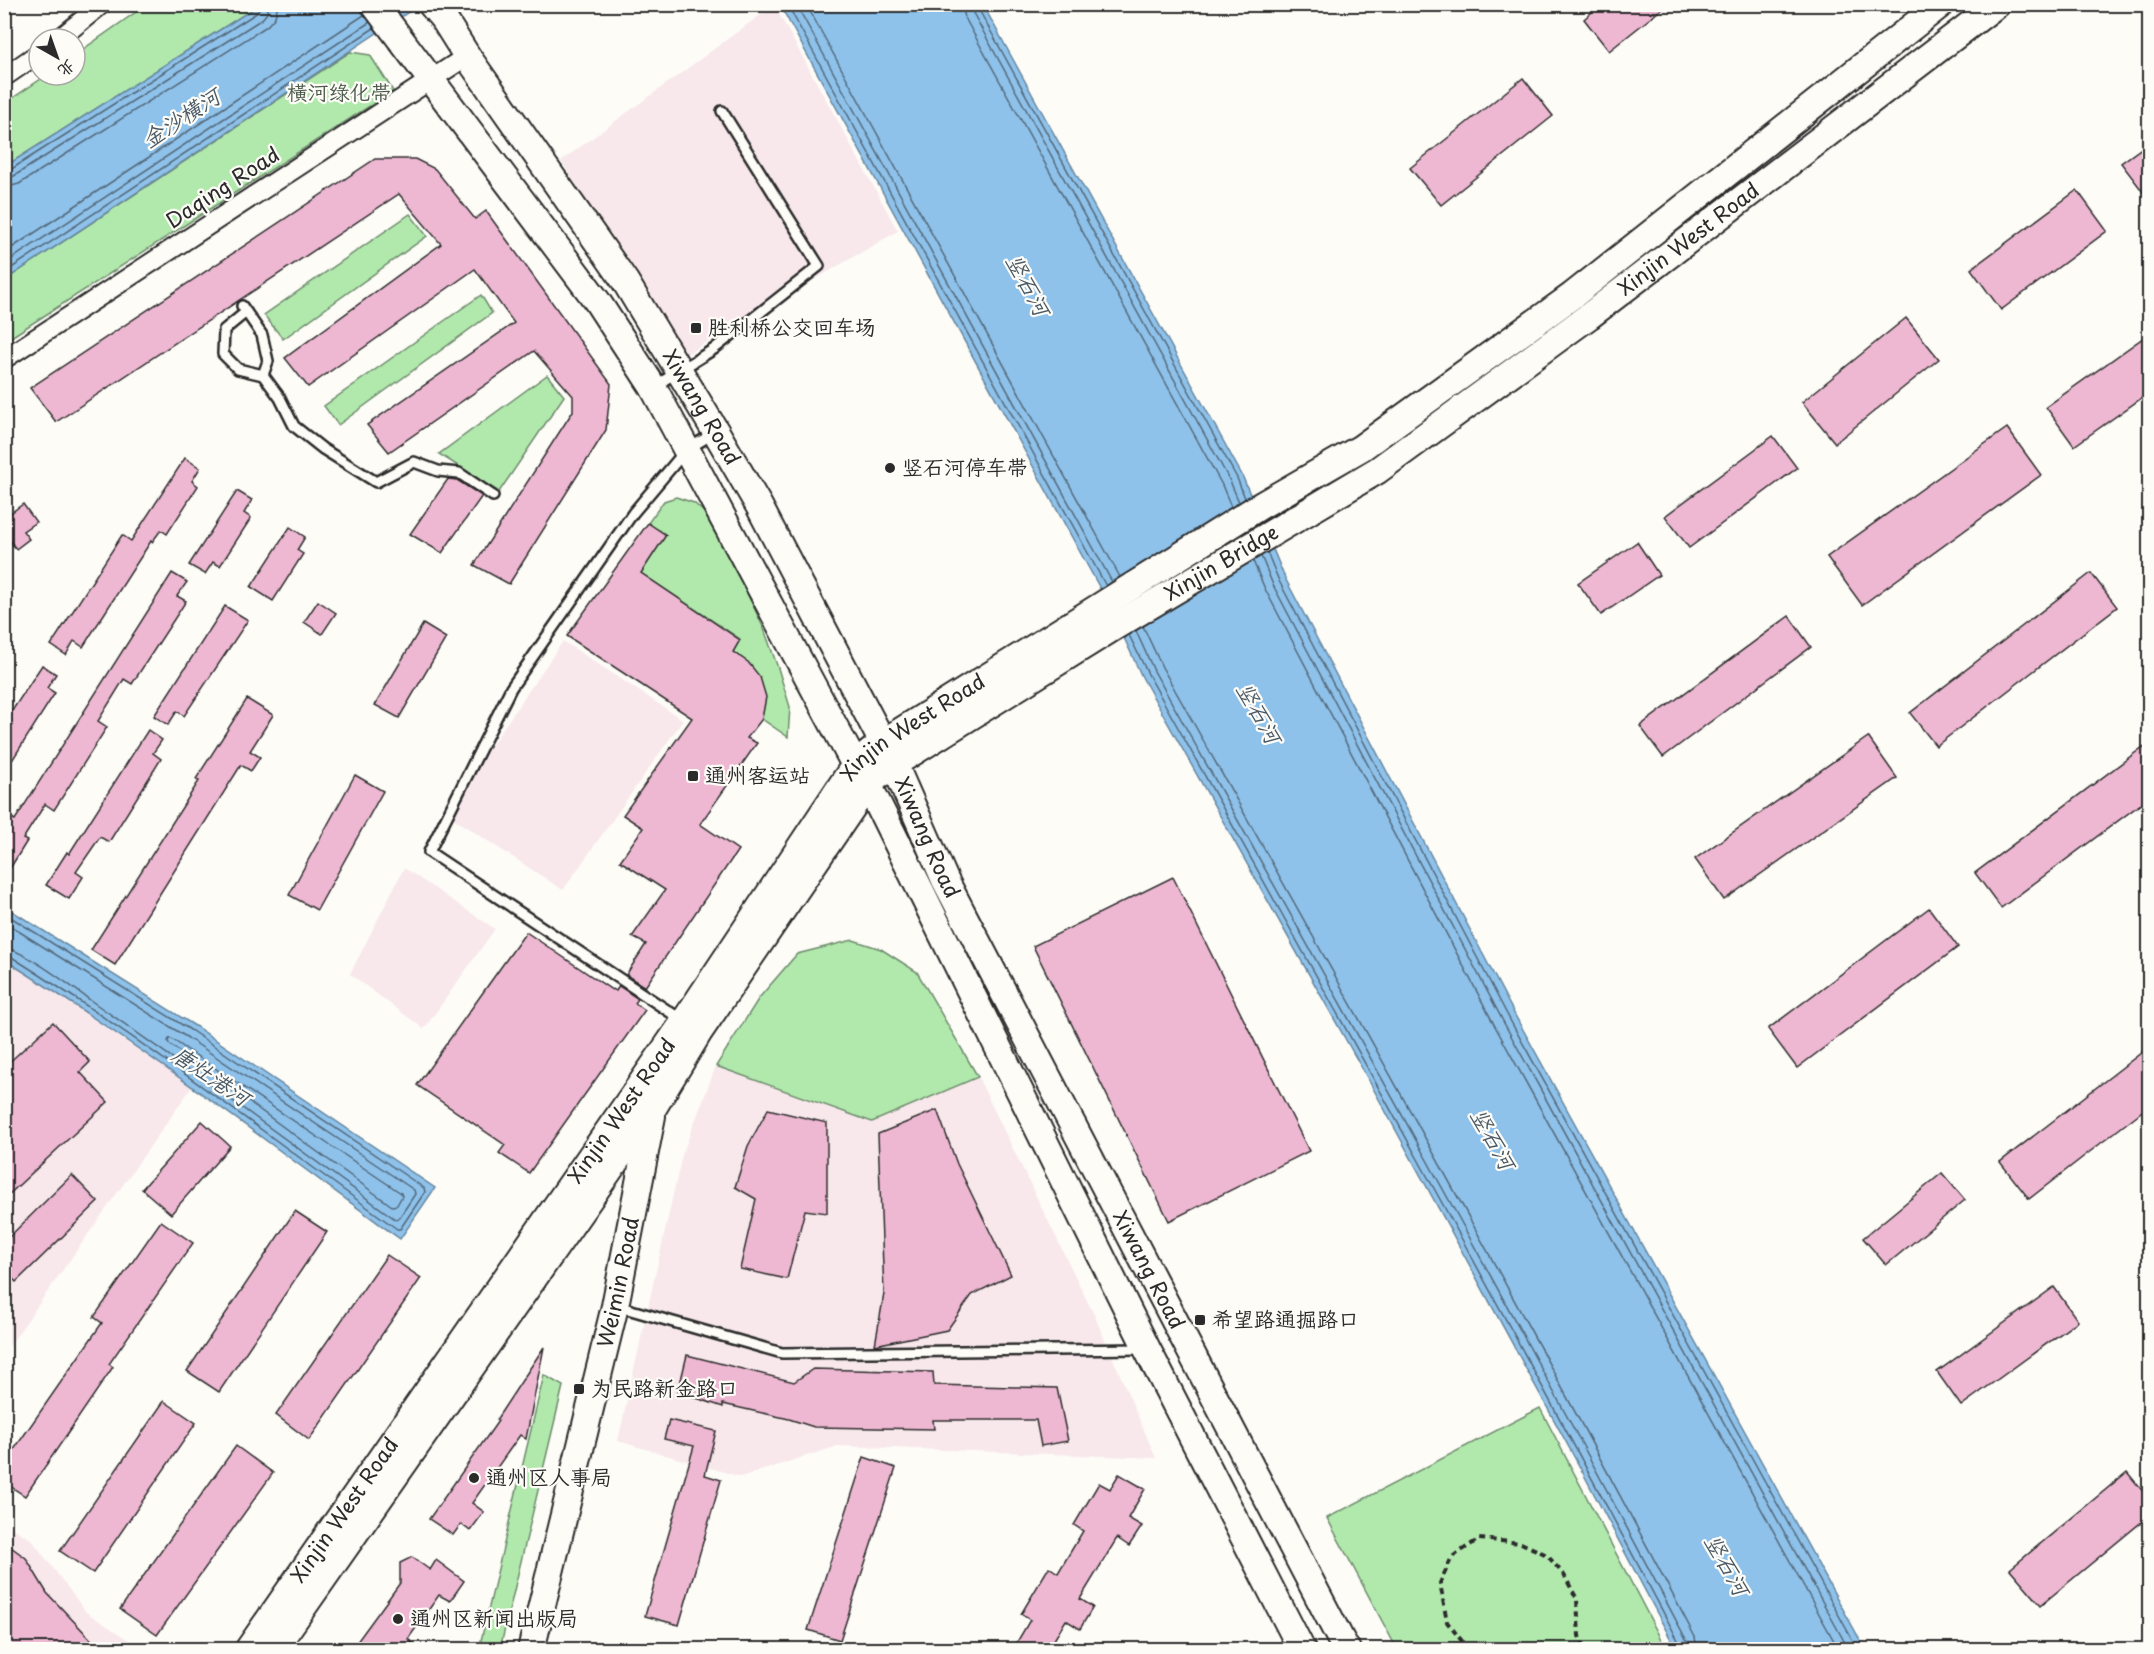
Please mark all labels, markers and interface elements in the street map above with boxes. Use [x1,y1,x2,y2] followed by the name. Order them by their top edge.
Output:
[27,27,87,87] north arrow
[53,55,81,84] text: 北
[287,75,392,107] park label: 横河绿化带
[134,77,229,155] water label: 金沙横河
[159,137,285,235] street label: Daqing Road
[1610,173,1765,303] street label: Xinjin West Road
[999,247,1061,324] water label: 竖石河
[708,310,876,342] place label: 胜利桥公交回车场
[689,321,703,335] marker: 胜利桥公交回车场
[656,343,750,470] street label: Xiwang Road
[902,450,1028,482] place label: 竖石河停车带
[883,461,897,475] marker: 竖石河停车带
[1157,515,1284,608] street label: Xinjin Bridge
[831,664,991,787] street label: Xinjin West Road
[1230,675,1292,752] water label: 竖石河
[705,758,810,790] place label: 通州客运站
[686,769,700,783] marker: 通州客运站
[888,771,970,903] street label: Xiwang Road
[559,1031,682,1189] street label: Xinjin West Road
[166,1036,260,1115] water label: 唐灶港河
[1464,1101,1526,1178] water label: 竖石河
[1106,1204,1194,1334] street label: Xiwang Road
[587,1214,646,1351] street label: Weimin Road
[1212,1302,1359,1334] place label: 希望路通掘路口
[1193,1313,1207,1327] marker: 希望路通掘路口
[591,1371,738,1403] place label: 为民路新金路口
[572,1382,586,1396] marker: 为民路新金路口
[281,1430,405,1588] street label: Xinjin West Road
[486,1460,612,1492] place label: 通州区人事局
[467,1471,481,1485] marker: 通州区人事局
[1698,1527,1760,1604] water label: 竖石河
[410,1601,578,1633] place label: 通州区新闻出版局
[391,1612,405,1626] marker: 通州区新闻出版局

